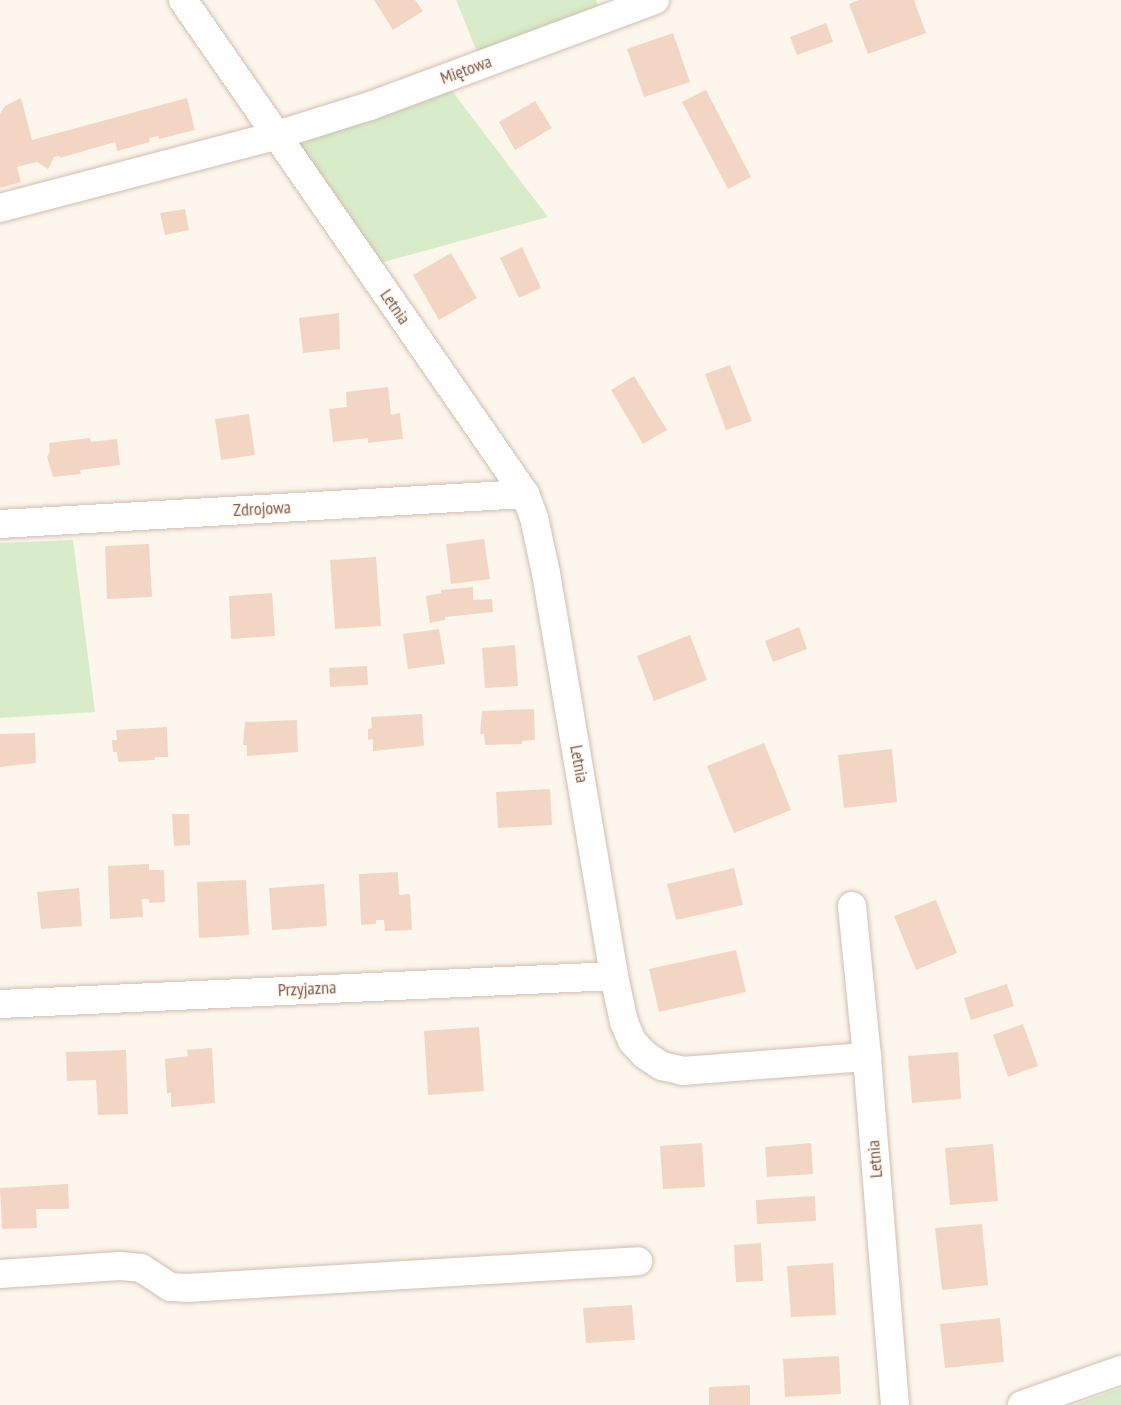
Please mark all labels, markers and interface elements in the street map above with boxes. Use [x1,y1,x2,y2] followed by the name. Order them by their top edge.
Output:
[437,51,495,89] street label: Miętowa
[375,285,415,329] street label: Letnia
[233,497,291,521] street label: Zdrojowa
[565,743,593,785] street label: Letnia
[277,977,337,1001] street label: Przyjazna
[863,1139,887,1179] street label: Letnia

